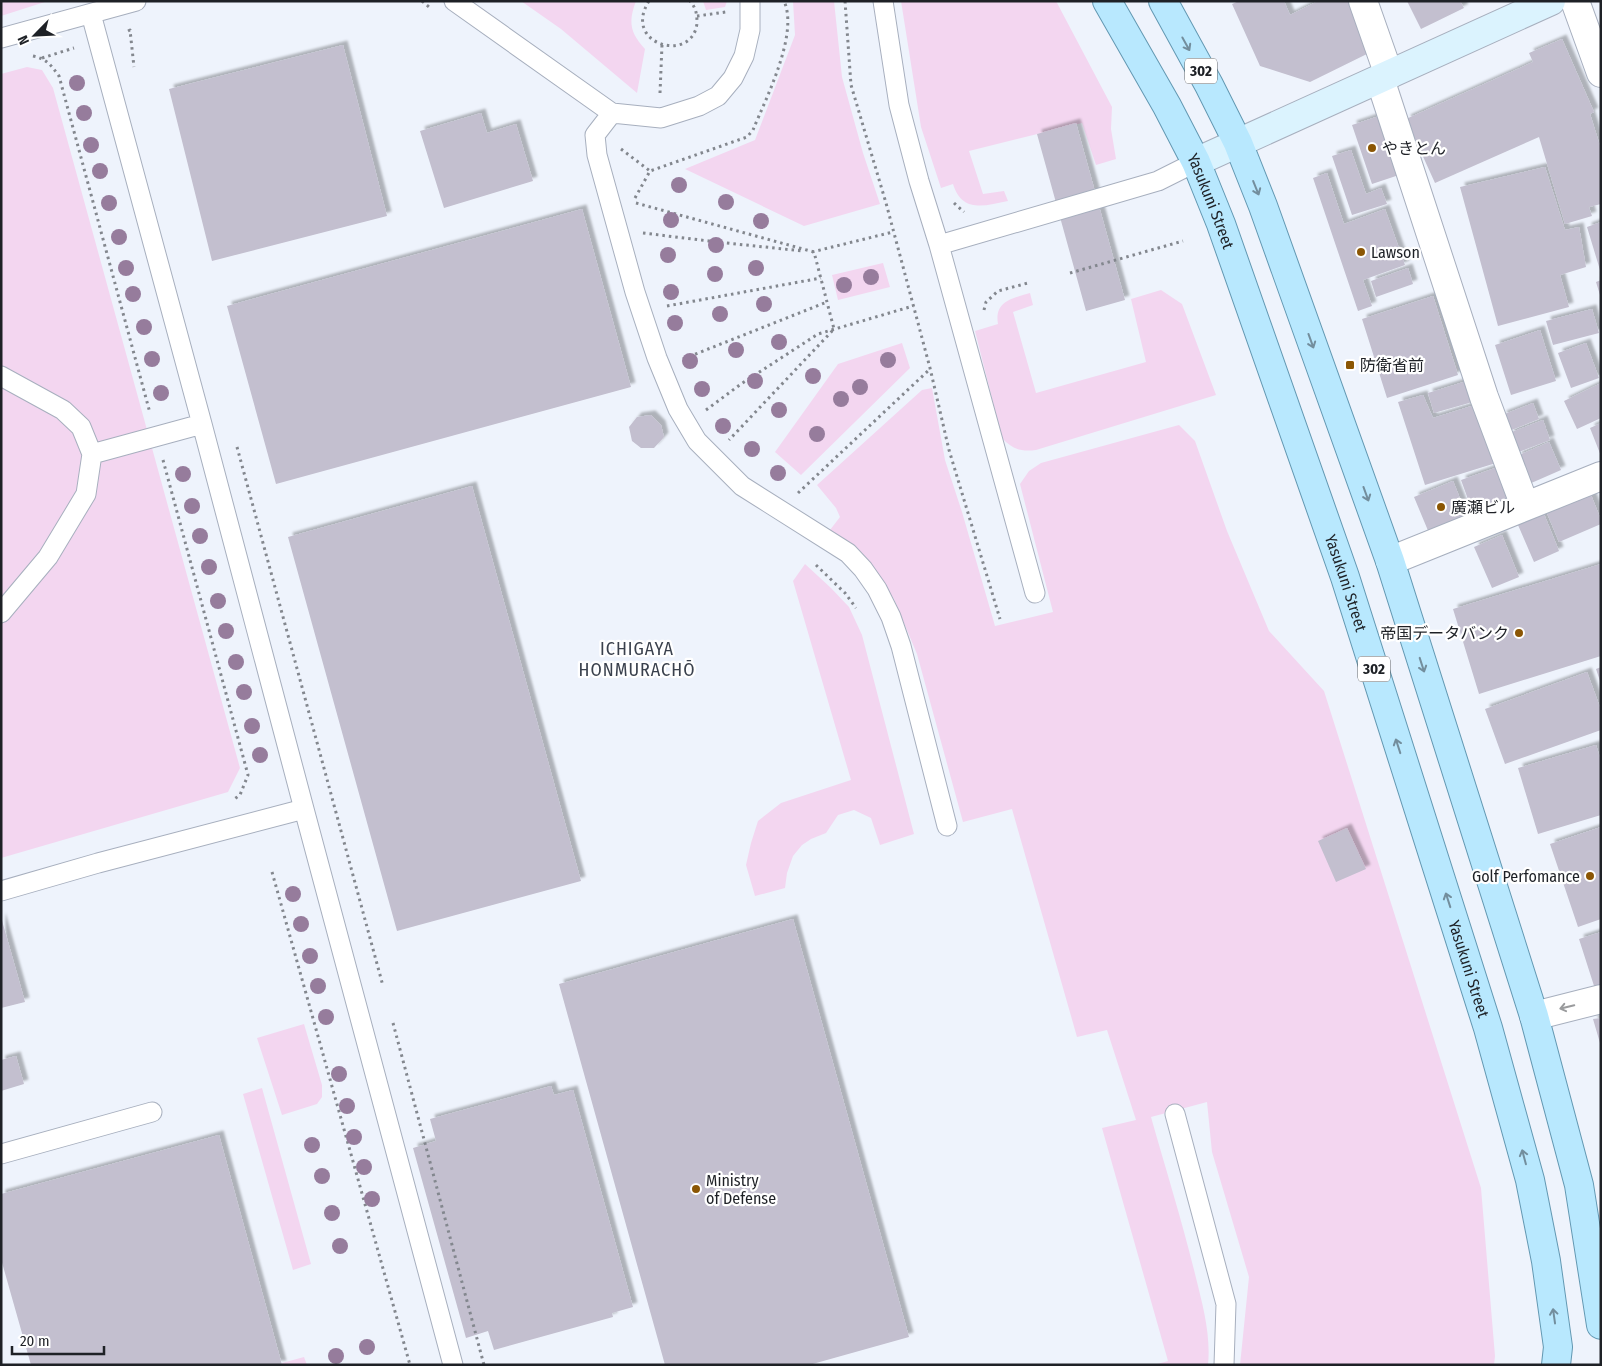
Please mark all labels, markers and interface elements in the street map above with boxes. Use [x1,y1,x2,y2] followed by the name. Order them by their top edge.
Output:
[10,10,60,60] north arrow
[14,33,33,47] text: N
[1182,36,1191,51] one-way arrow
[1185,58,1217,84] road number: 302
[1382,139,1446,158] place label: やきとん
[1366,142,1378,154] marker: やきとん
[1184,150,1239,252] street label: Yasukuni Street
[1252,180,1261,195] one-way arrow
[1371,243,1420,262] place label: Lawson
[1355,246,1367,258] marker: Lawson
[1307,333,1316,348] one-way arrow
[1360,356,1424,375] place label: 防衛省前
[1344,359,1356,371] marker: 防衛省前
[1362,486,1371,501] one-way arrow
[1451,498,1515,517] place label: 廣瀬ビル
[1435,501,1447,513] marker: 廣瀬ビル
[1321,532,1371,634] street label: Yasukuni Street
[1380,624,1509,643] place label: 帝国データバンク
[1513,627,1525,639] marker: 帝国データバンク
[579,638,695,681] district label: ICHIGAYA HONMURACHŌ
[1358,656,1390,682] road number: 302
[1418,656,1428,672] one-way arrow
[1393,738,1403,754] one-way arrow
[1472,867,1580,886] place label: Golf Perfomance
[1584,870,1596,882] marker: Golf Perfomance
[1442,893,1452,909] one-way arrow
[1445,918,1494,1021] street label: Yasukuni Street
[1560,1003,1576,1013] one-way arrow
[1518,1149,1528,1165] one-way arrow
[706,1171,776,1208] place label: Ministry of Defense
[690,1183,702,1195] marker: Ministry of Defense
[1548,1309,1558,1325] one-way arrow
[12,1324,105,1356] scale bar
[20,1332,50,1350] text: 20 m

